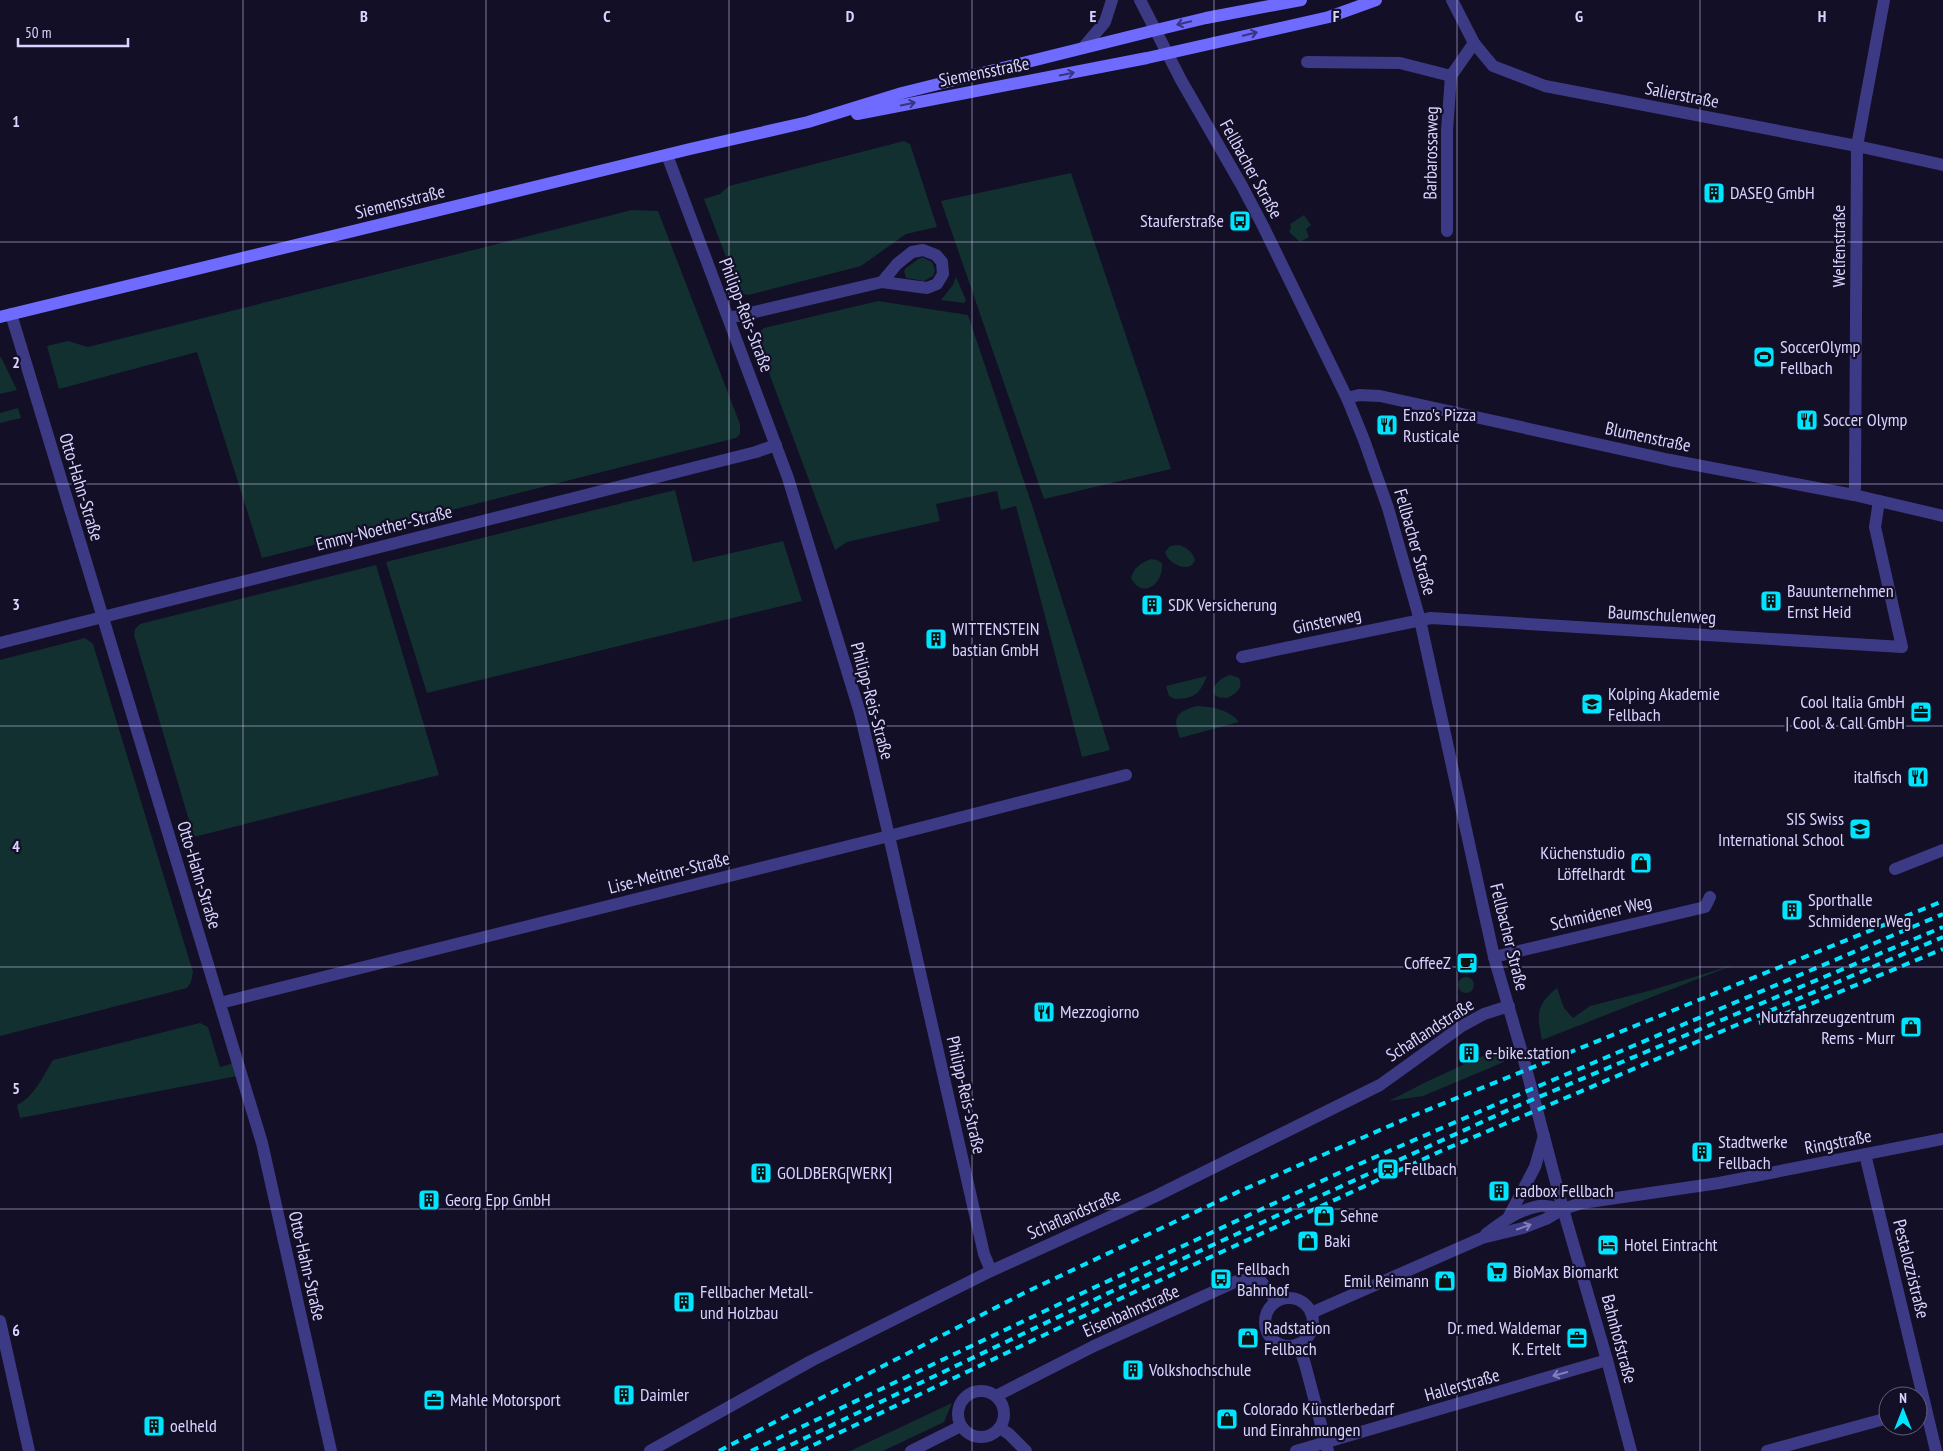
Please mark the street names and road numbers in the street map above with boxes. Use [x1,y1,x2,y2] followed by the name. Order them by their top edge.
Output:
[937,51,1031,92] street label: Siemensstraße
[1643,76,1721,113] street label: Salierstraße
[1418,106,1443,200] street label: Barbarossaweg
[1215,115,1288,222] street label: Fellbacher Straße
[353,179,447,224] street label: Siemensstraße
[1827,205,1850,287] street label: Welfenstraße
[714,254,779,375] street label: Philipp-Reis-Straße
[1603,416,1693,457] street label: Blumenstraße
[54,430,109,544] street label: Otto-Hahn-Straße
[1389,486,1442,598] street label: Fellbacher Straße
[313,499,454,556] street label: Emmy-Noether-Straße
[1607,600,1717,629] street label: Baumschulenweg
[1291,602,1363,639] street label: Ginsterweg
[846,640,899,762] street label: Philipp-Reis-Straße
[172,818,227,932] street label: Otto-Hahn-Straße
[606,846,732,899] street label: Lise-Meitner-Straße
[1485,881,1534,993] street label: Fellbacher Straße
[1548,890,1654,935] street label: Schmidener Weg
[1382,993,1478,1066] street label: Schaflandstraße
[942,1034,991,1156] street label: Philipp-Reis-Straße
[1803,1124,1873,1159] street label: Ringstraße
[1023,1183,1124,1244] street label: Schaflandstraße
[284,1209,331,1323] street label: Otto-Hahn-Straße
[1888,1217,1935,1321] street label: Pestalozzistraße
[1079,1279,1183,1342] street label: Eisenbahnstraße
[1597,1292,1642,1386] street label: Bahnhofstraße
[1422,1363,1502,1406] street label: Hallerstraße

